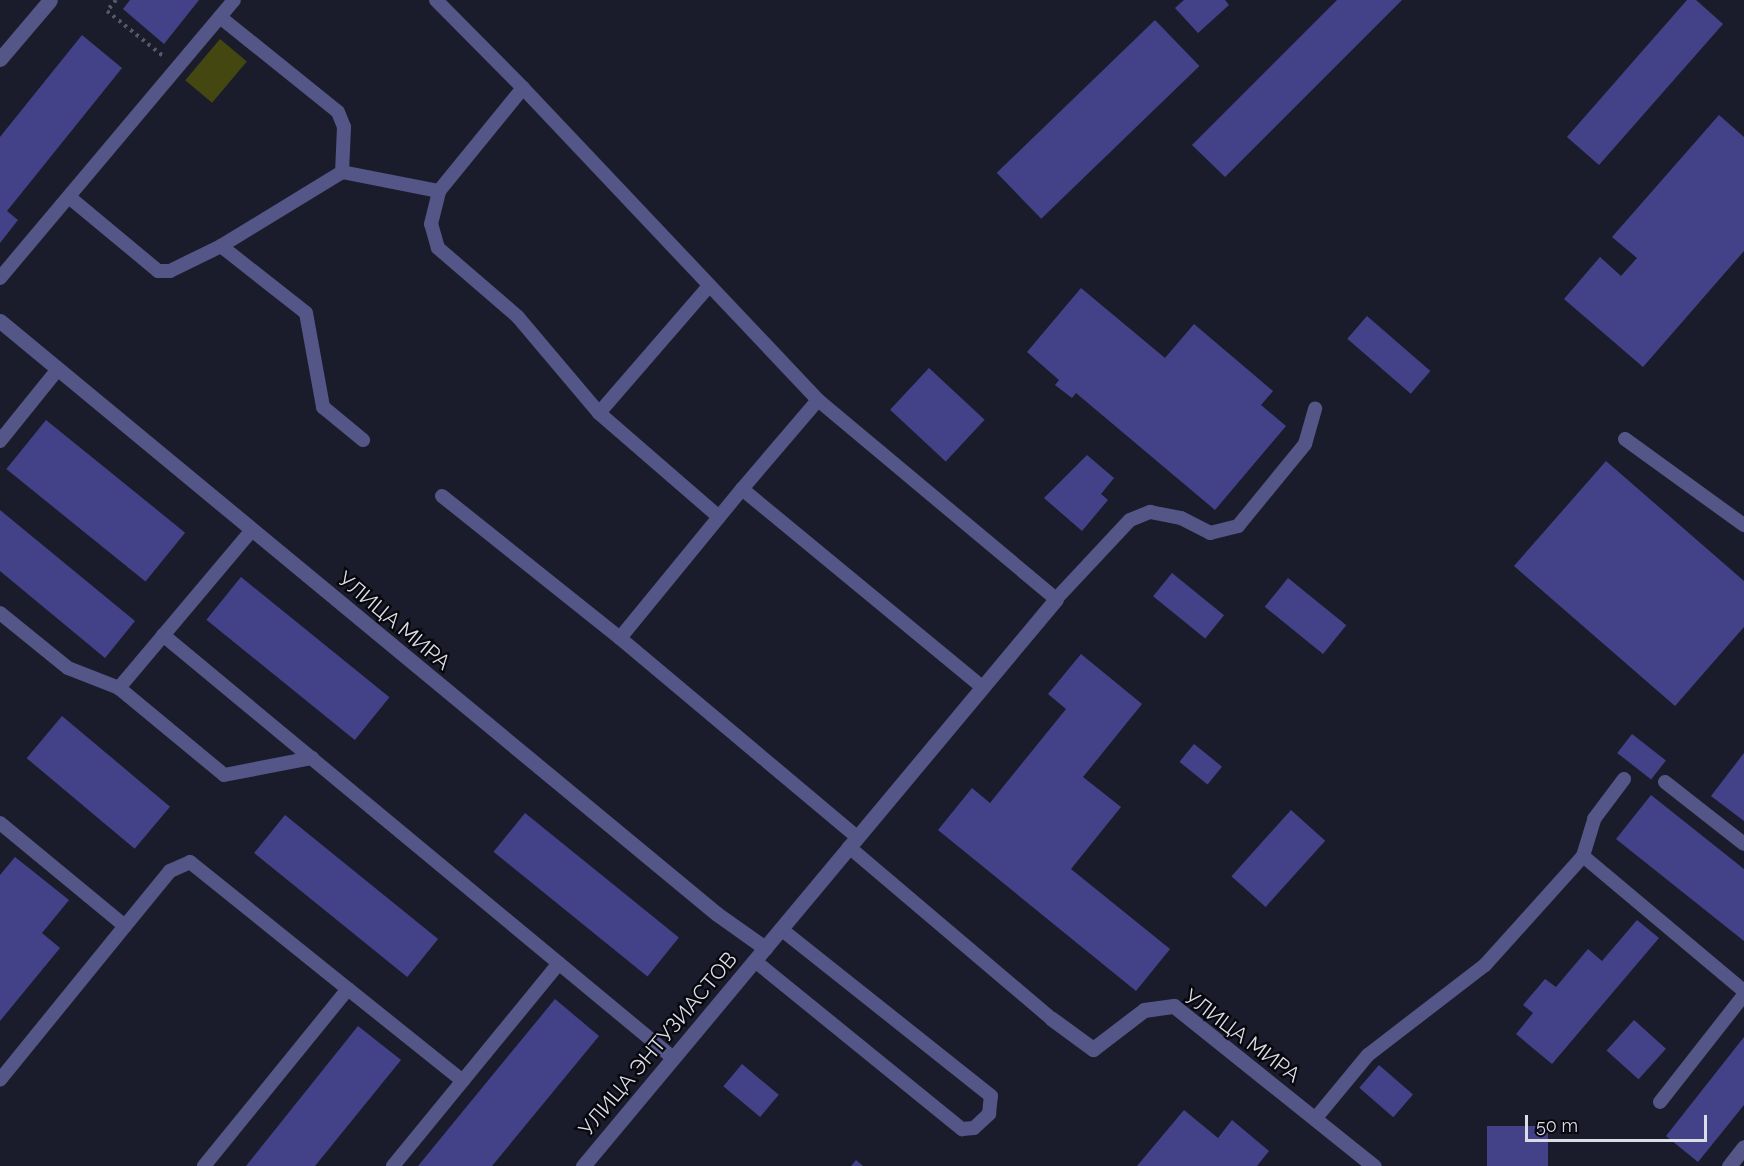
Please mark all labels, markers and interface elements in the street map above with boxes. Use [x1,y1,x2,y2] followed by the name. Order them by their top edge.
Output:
[332,566,456,676] street label: УЛИЦА МИРА
[574,947,742,1141] street label: УЛИЦА ЭНТУЗИАСТОВ
[1179,984,1305,1088] street label: УЛИЦА МИРА
[1528,1103,1710,1141] scale bar
[1536,1115,1578,1136] text: 50 m

